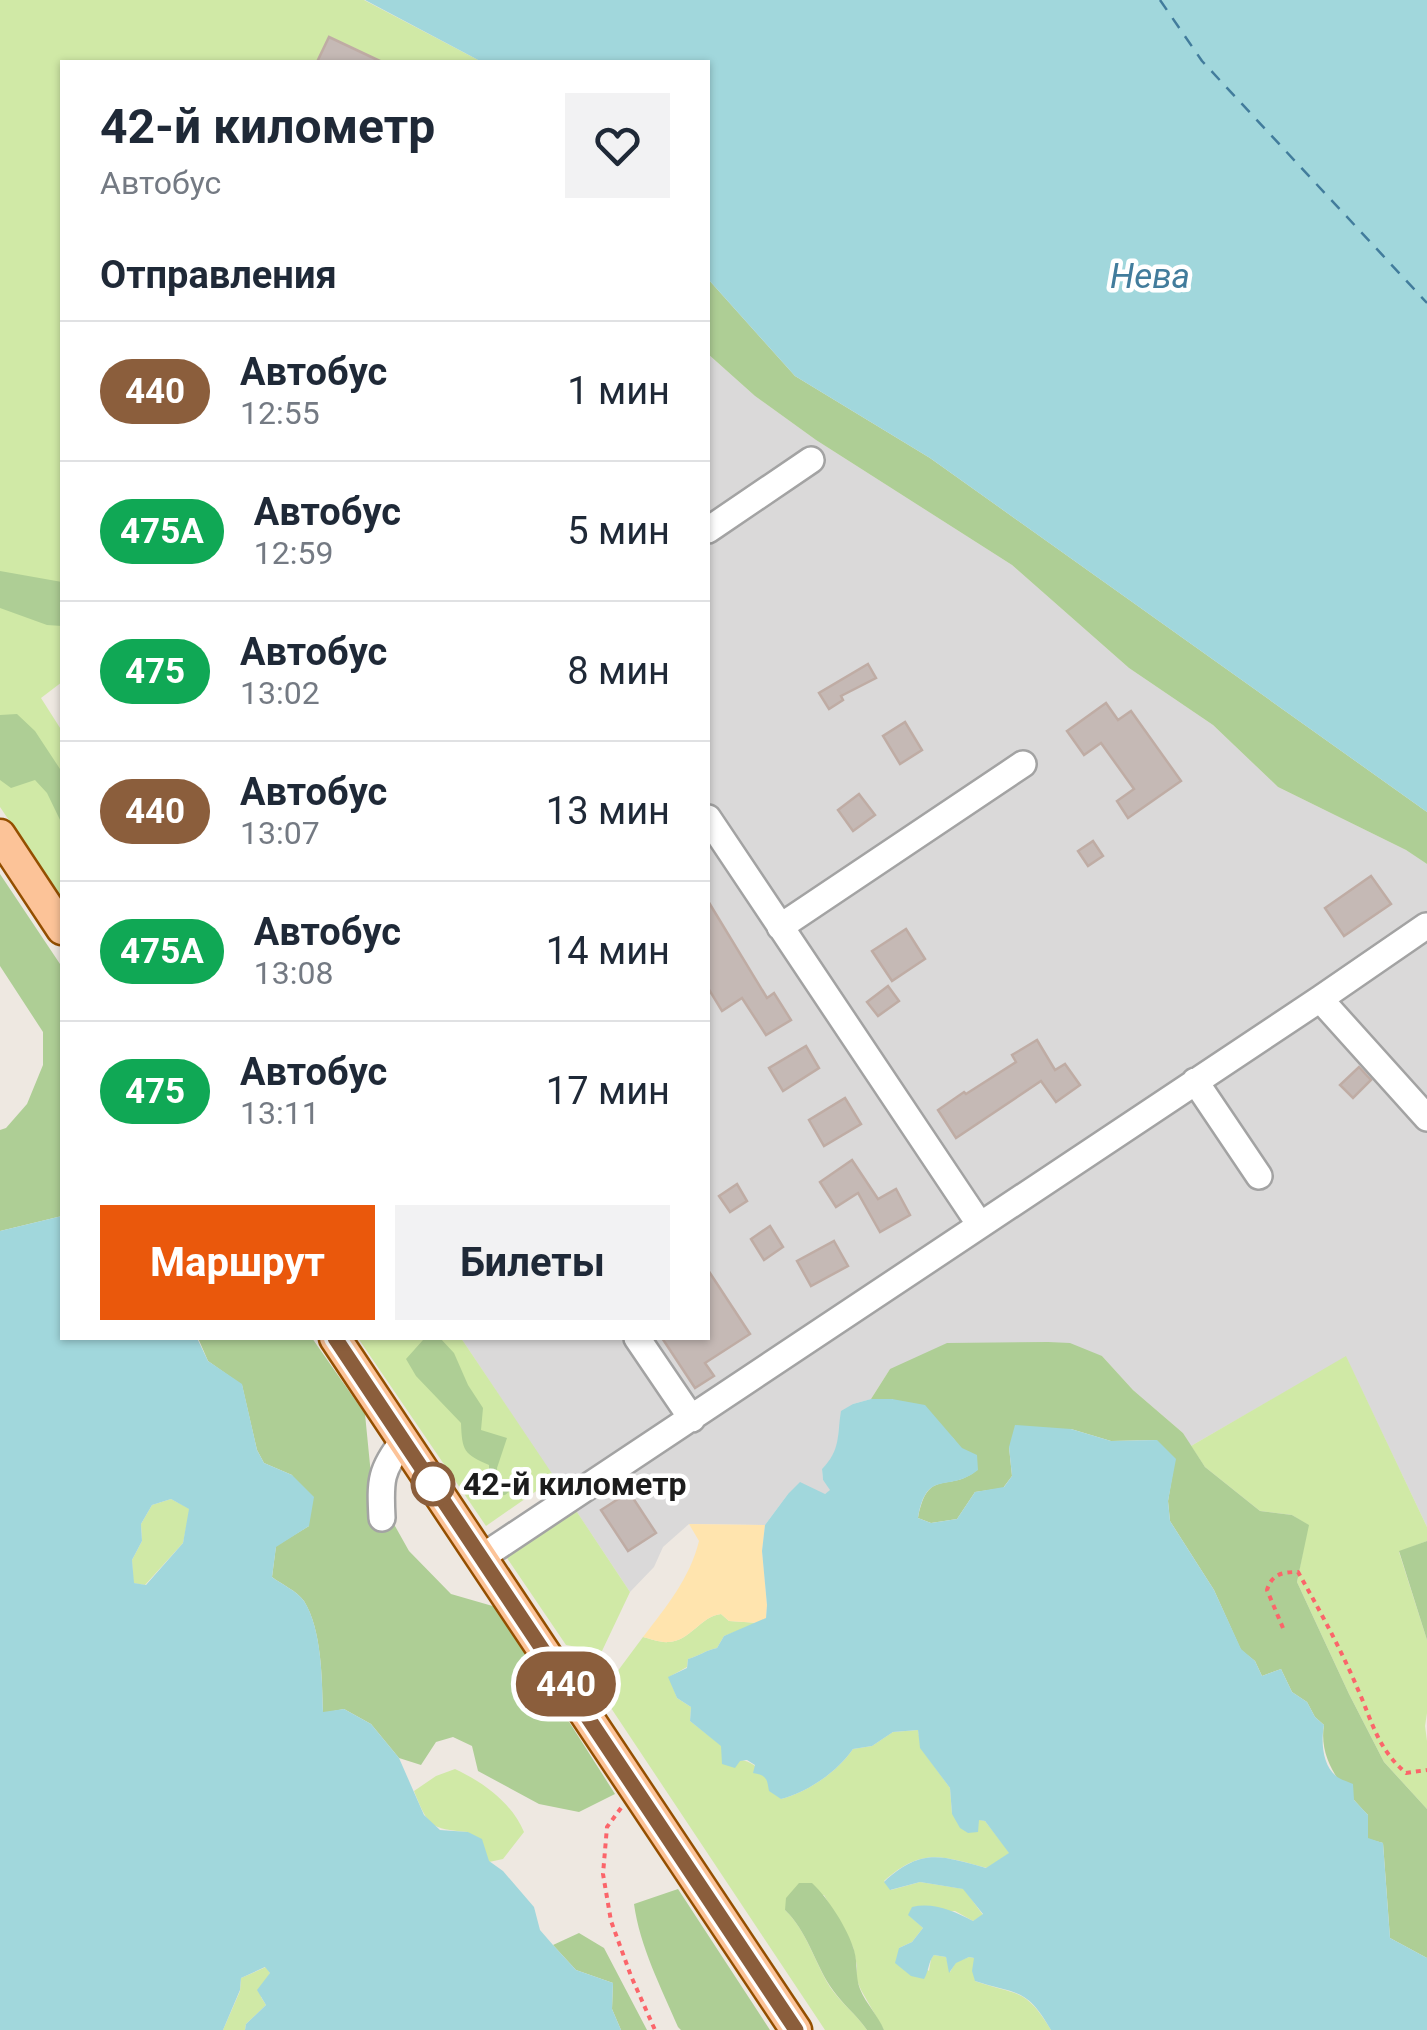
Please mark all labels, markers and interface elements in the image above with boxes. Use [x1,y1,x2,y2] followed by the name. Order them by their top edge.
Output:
[565,93,670,198] button: heart
[100,98,435,155] text: 42-й километр
[100,164,221,202] text: Автобус
[100,253,337,297] text: Отправления
[1110,256,1190,297] water label: Нева
[240,350,387,394] text: Автобус
[567,369,670,413] text: 1 мин
[125,371,185,412] text: 440
[240,394,320,432] text: 12:55
[254,490,401,534] text: Автобус
[567,509,670,553] text: 5 мин
[120,511,204,552] text: 475А
[254,534,333,572] text: 12:59
[240,630,387,674] text: Автобус
[567,649,670,693] text: 8 мин
[125,651,185,692] text: 475
[240,674,320,712] text: 13:02
[240,770,387,814] text: Автобус
[546,789,670,833] text: 13 мин
[125,791,185,832] text: 440
[240,814,320,852] text: 13:07
[254,910,401,954] text: Автобус
[546,929,670,973] text: 14 мин
[120,931,204,972] text: 475А
[254,954,333,992] text: 13:08
[240,1050,387,1094] text: Автобус
[546,1069,670,1113] text: 17 мин
[125,1071,185,1112] text: 475
[240,1094,320,1132] text: 13:11
[100,1205,375,1320] button: Маршрут
[395,1205,670,1320] button: Билеты
[412,1463,454,1505] marker: 42-й километр
[463,1465,686,1503] place label: 42-й километр
[508,1652,624,1716] line badge: 440
[536,1664,596,1705] text: 440

